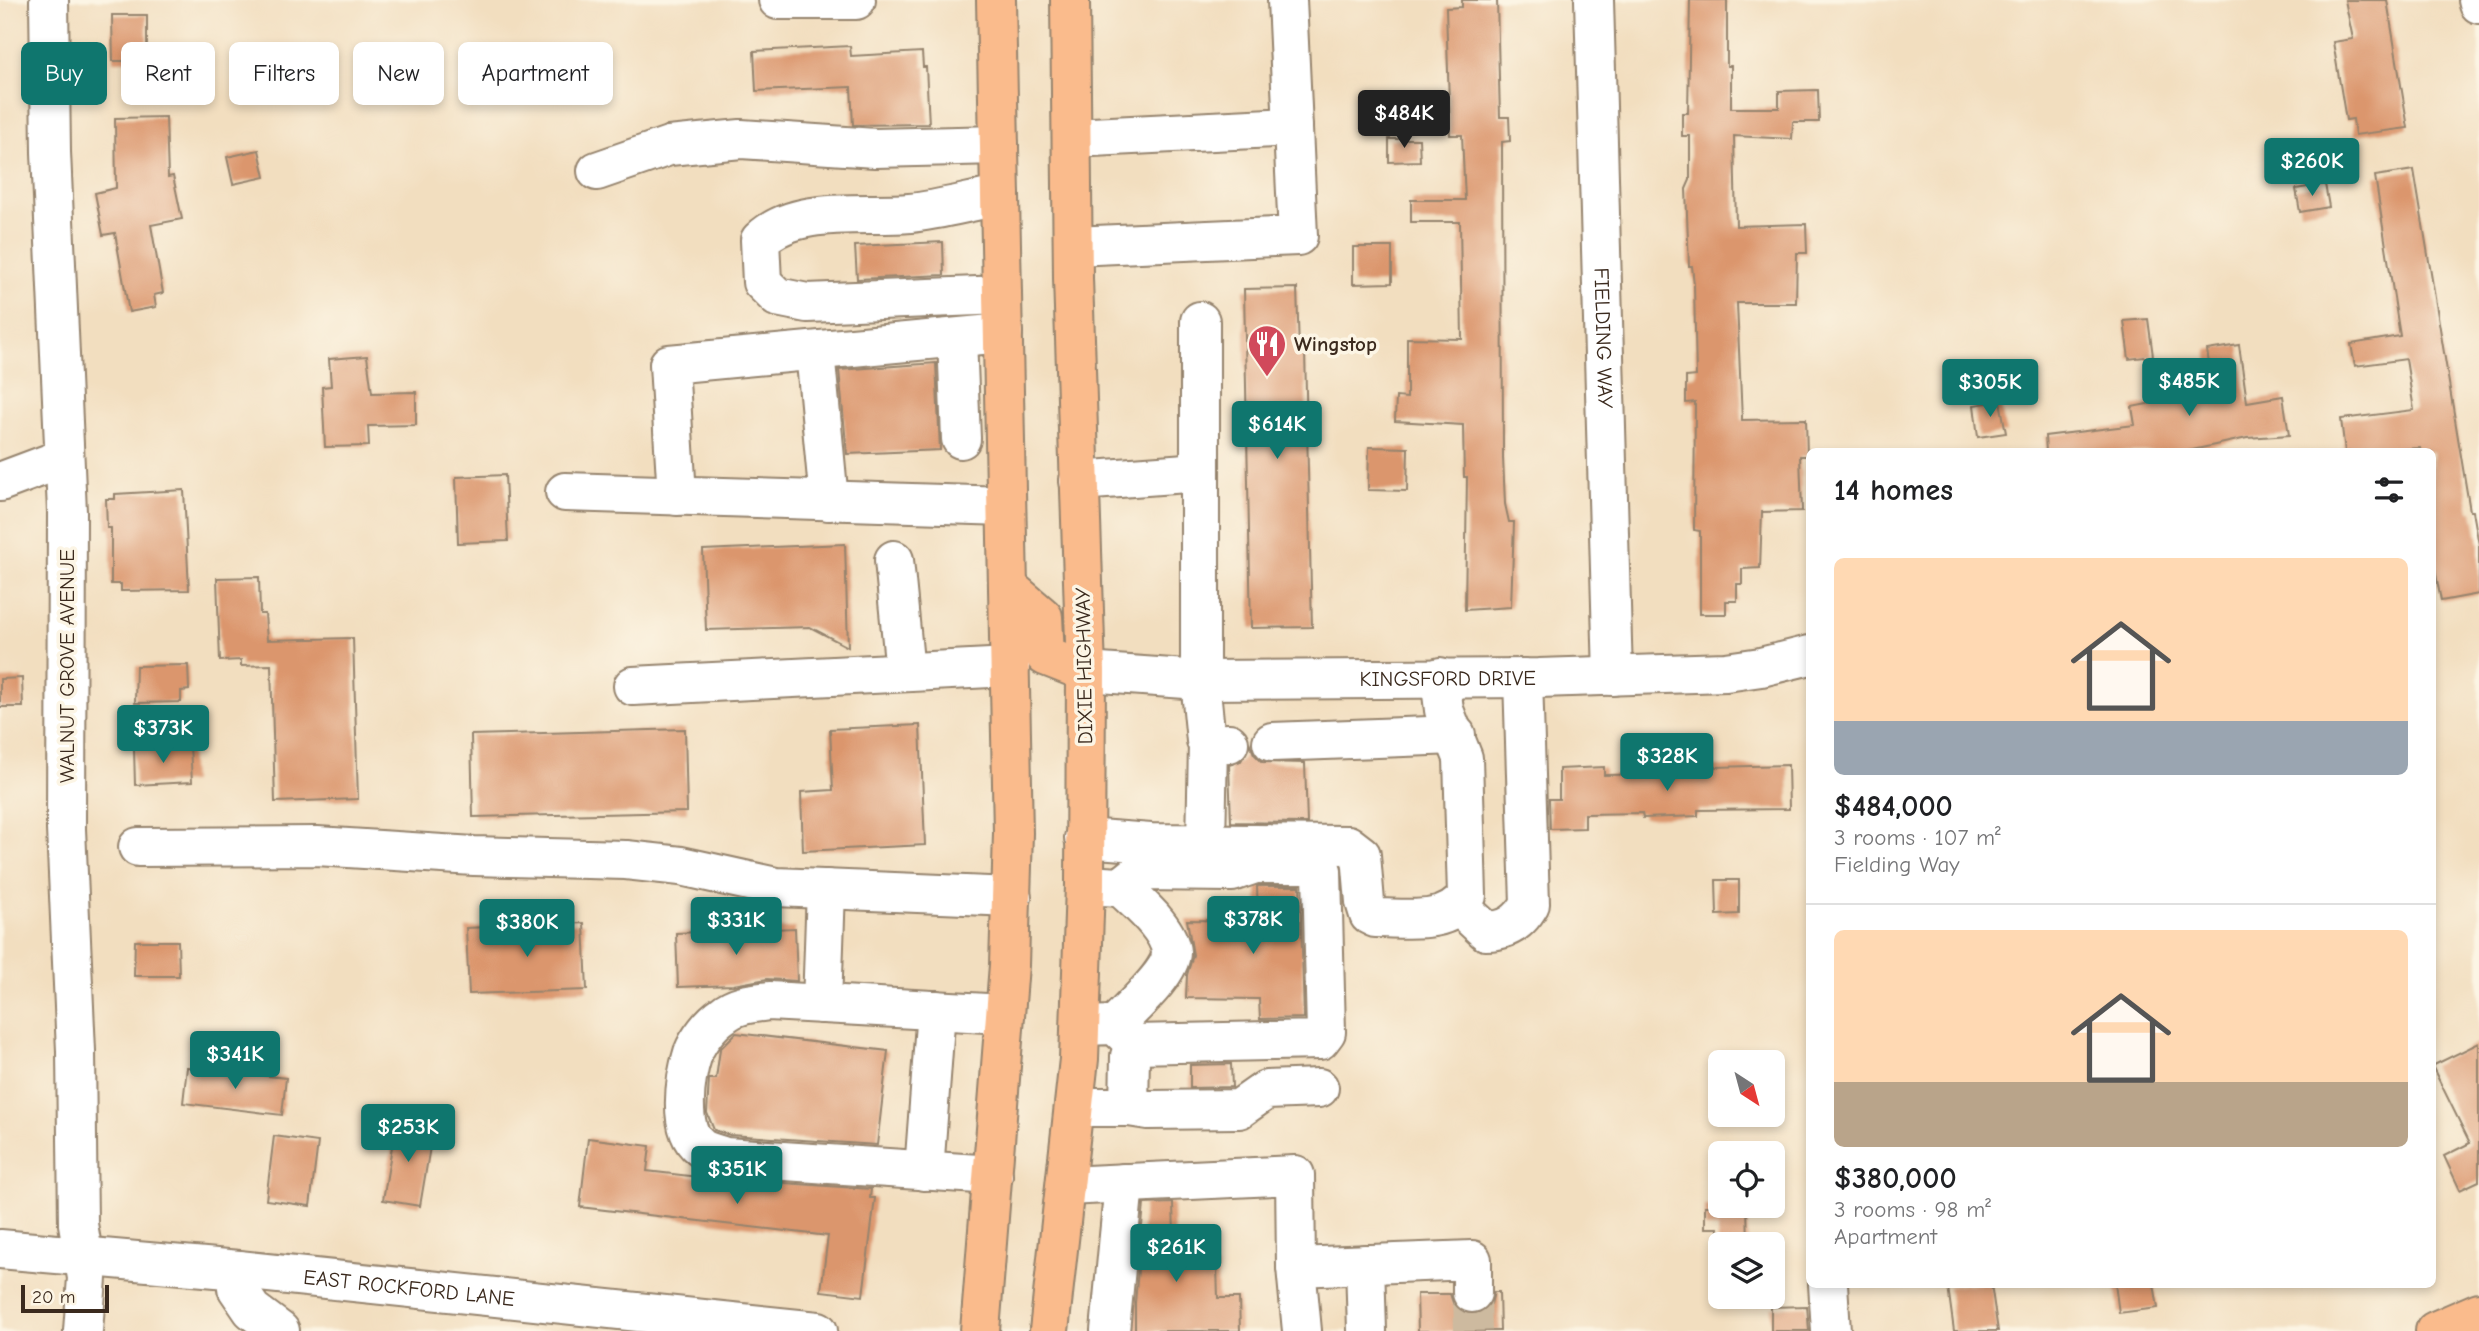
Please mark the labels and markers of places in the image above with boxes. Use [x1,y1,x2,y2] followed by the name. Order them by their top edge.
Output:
[1355,90,1453,150] pin: $484K
[2263,138,2361,198] pin: $260K
[1246,323,1288,378] restaurant icon: Wingstop
[1294,332,1377,356] place label: Wingstop
[2140,358,2238,418] pin: $485K
[1941,360,2039,419] pin: $305K
[1228,402,1326,461] pin: $614K
[114,706,212,765] pin: $373K
[1618,734,1716,793] pin: $328K
[1204,897,1302,956] pin: $378K
[687,898,785,957] pin: $331K
[478,900,576,959] pin: $380K
[186,1032,284,1091] pin: $341K
[359,1104,457,1164] pin: $253K
[688,1146,786,1206] pin: $351K
[1127,1224,1225,1284] pin: $261K

